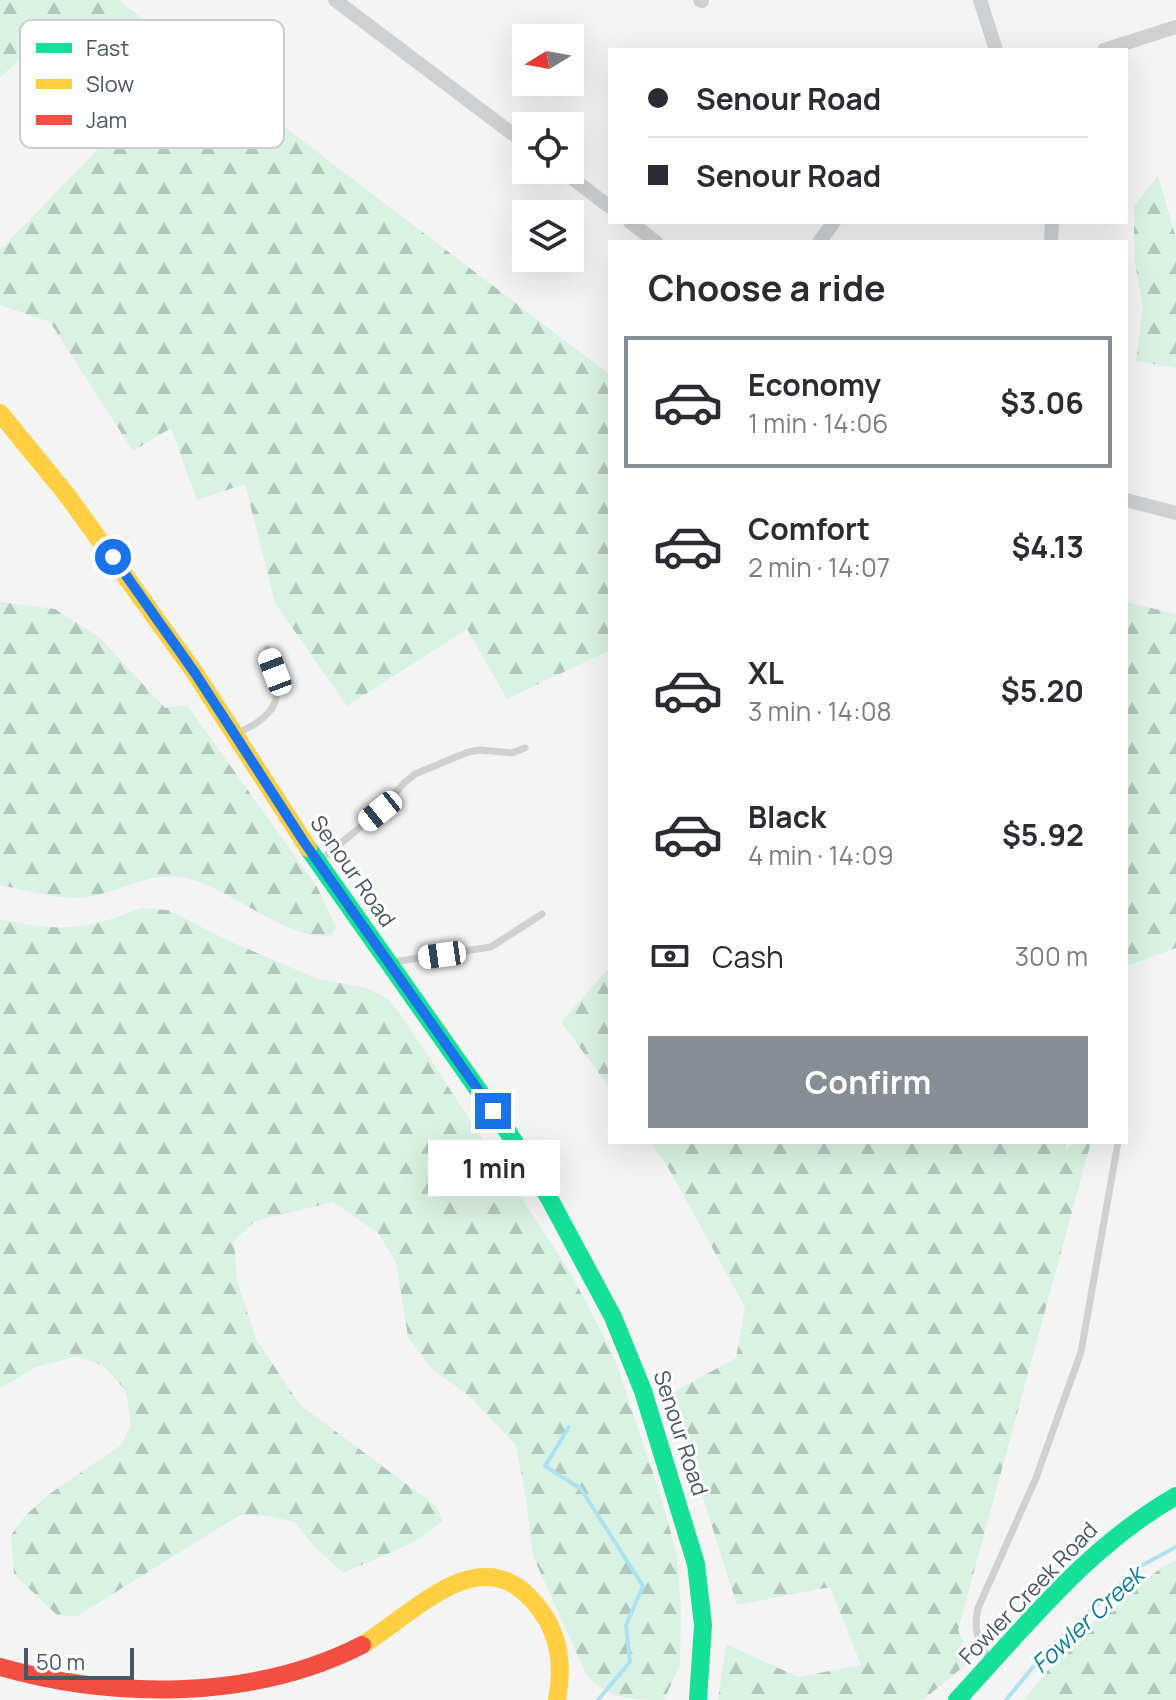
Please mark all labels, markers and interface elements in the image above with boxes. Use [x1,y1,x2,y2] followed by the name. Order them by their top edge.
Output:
[20,20,284,148] legend
[512,24,584,96] north arrow
[512,24,584,272] map controls
[86,33,129,63] text: Fast
[86,69,134,99] text: Slow
[696,78,881,119] text: Senour Road
[86,105,127,135] text: Jam
[512,112,584,184] button: locate
[696,155,881,196] text: Senour Road
[512,200,584,272] button: layers
[648,263,886,312] text: Choose a ride
[748,364,881,405] text: Economy
[652,366,724,438] icon: car
[1000,382,1084,423] text: $3.06
[748,405,888,441] text: 1 min · 14:06
[748,508,870,549] text: Comfort
[652,510,724,582] icon: car
[1011,526,1084,567] text: $4.13
[95,539,131,575] route start
[748,549,890,585] text: 2 min · 14:07
[255,645,295,699] car
[748,652,784,693] text: XL
[652,654,724,726] icon: car
[1001,670,1084,711] text: $5.20
[748,693,892,729] text: 3 min · 14:08
[354,787,406,835] car
[748,796,826,837] text: Black
[652,798,724,870] icon: car
[304,809,402,933] street label: Senour Road
[1002,814,1084,855] text: $5.92
[748,837,894,873] text: 4 min · 14:09
[648,934,692,978] icon: cash
[712,936,784,977] text: Cash
[1015,938,1088,974] text: 300 m
[417,940,467,970] car
[648,1036,1088,1128] button: Confirm
[475,1093,511,1129] route end
[427,1139,559,1195] callout: 1 min
[462,1150,526,1186] text: 1 min
[647,1367,715,1499] street label: Senour Road
[954,1517,1102,1669] street label: Fowler Creek Road
[1025,1560,1149,1678] water label: Fowler Creek
[24,1644,134,1680] scale bar
[36,1647,85,1677] text: 50 m

